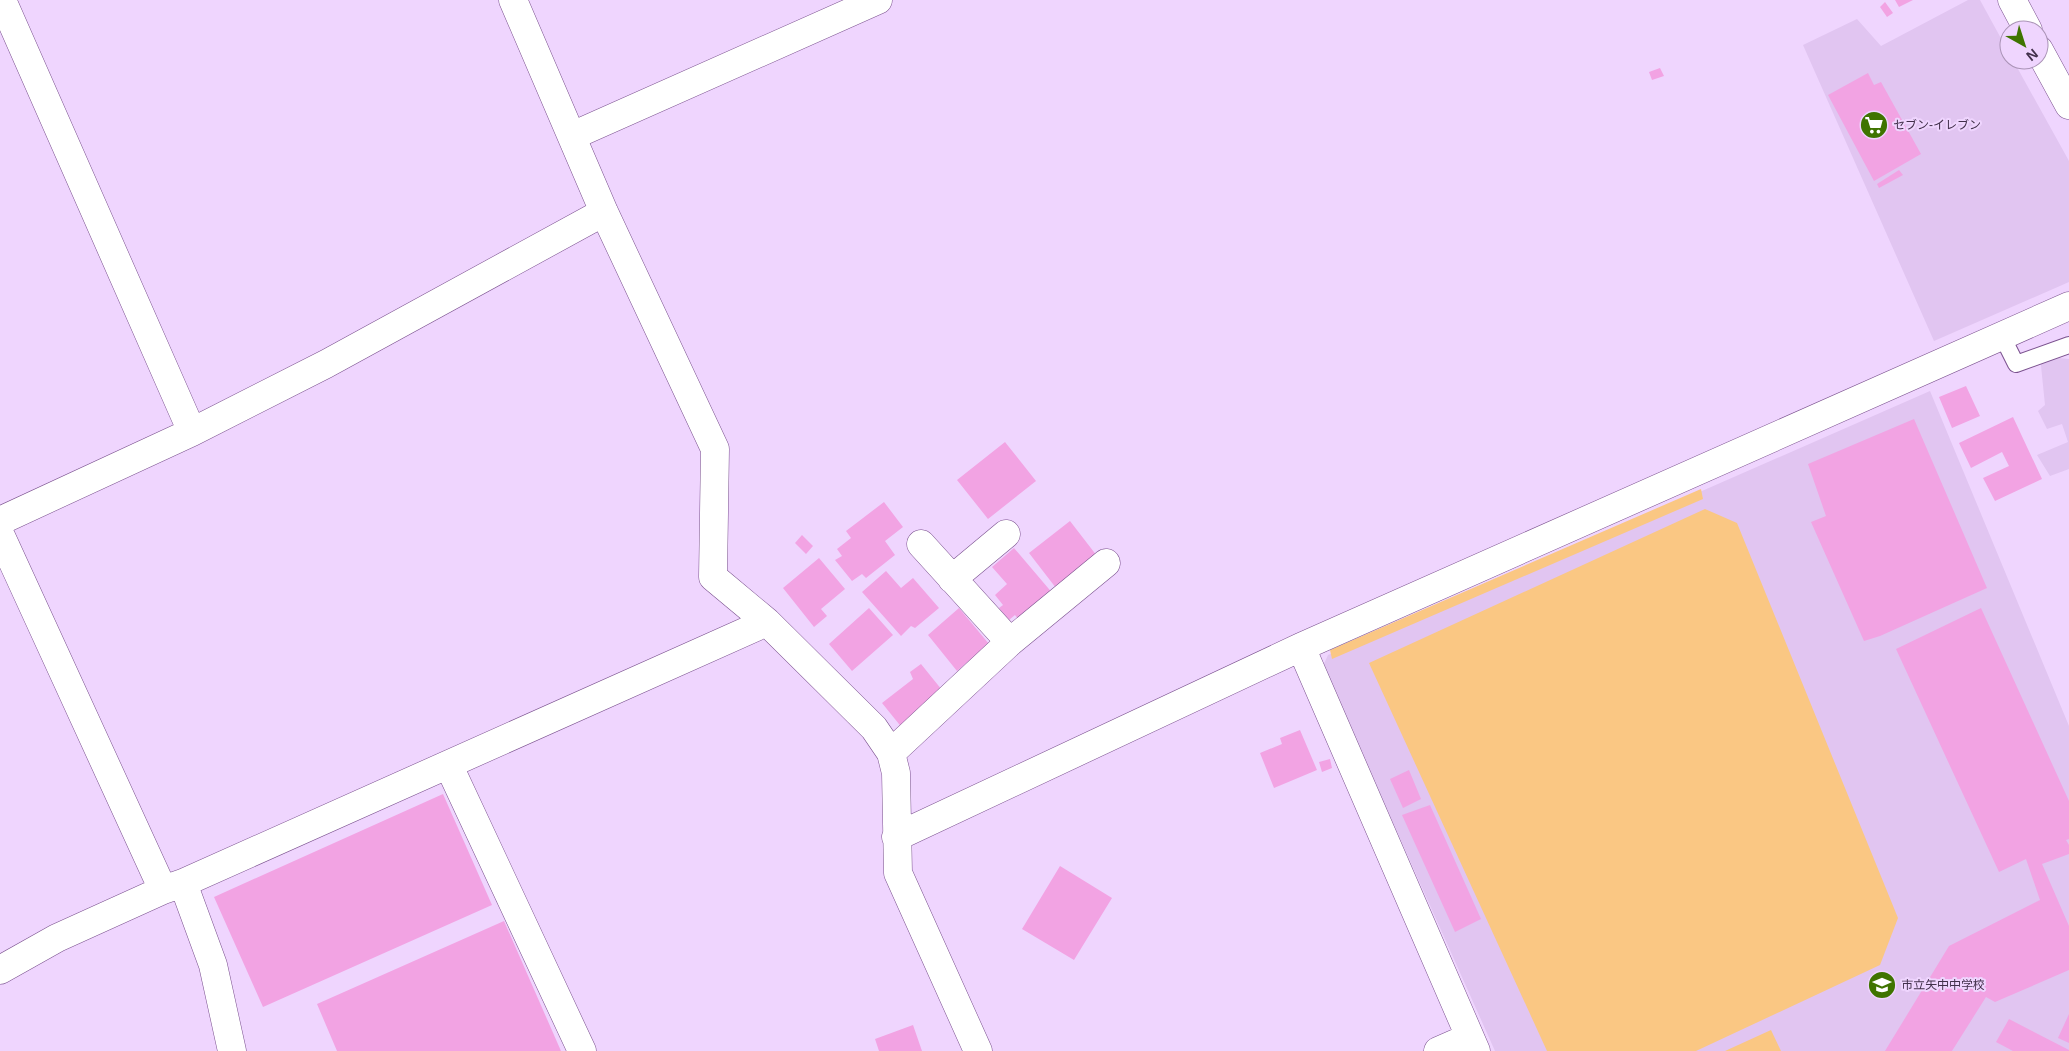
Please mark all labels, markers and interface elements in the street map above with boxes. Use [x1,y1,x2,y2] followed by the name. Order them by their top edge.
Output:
[1999,20,2049,70] north arrow
[2023,46,2041,65] text: N
[1859,110,1889,140] supermarket icon: セブン-イレブン
[1893,118,1981,132] place label: セブン-イレブン
[1867,970,1897,1000] school or university icon: 市立矢中中学校
[1901,978,1985,992] place label: 市立矢中中学校

